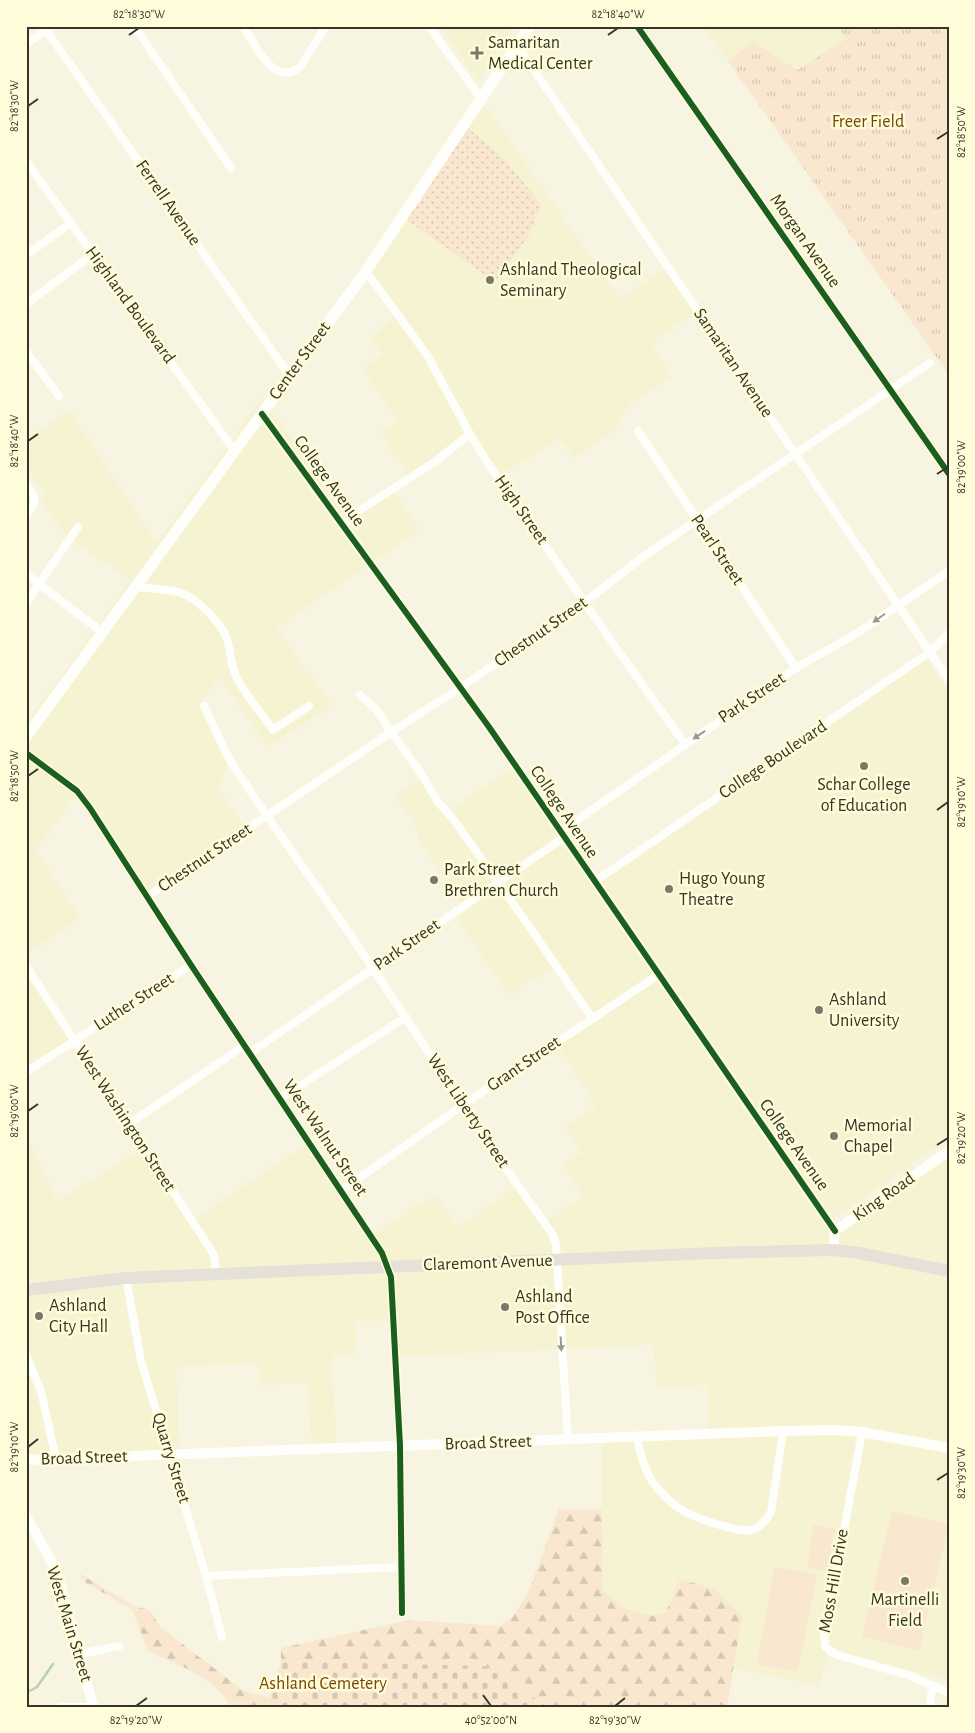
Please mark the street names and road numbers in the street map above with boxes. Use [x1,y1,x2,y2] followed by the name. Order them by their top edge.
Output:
[132,157,204,249] street label: Ferrell Avenue
[766,191,844,291] street label: Morgan Avenue
[82,243,178,367] street label: Highland Boulevard
[690,305,776,421] street label: Samaritan Avenue
[266,318,334,403] street label: Center Street
[290,432,368,530] street label: College Avenue
[491,472,552,548] street label: High Street
[687,512,747,589] street label: Pearl Street
[491,593,591,671] street label: Chestnut Street
[715,669,789,727] street label: Park Street
[716,717,830,803] street label: College Boulevard
[527,762,601,862] street label: College Avenue
[155,820,255,896] street label: Chestnut Street
[371,916,444,974] street label: Park Street
[91,969,177,1034] street label: Luther Street
[484,1033,564,1095] street label: Grant Street
[71,1043,179,1195] street label: West Washington Street
[423,1051,513,1171] street label: West Liberty Street
[279,1076,371,1200] street label: West Walnut Street
[756,1096,832,1194] street label: College Avenue
[850,1169,918,1225] street label: King Road
[423,1252,553,1274] street label: Claremont Avenue
[149,1411,193,1506] street label: Quarry Street
[444,1432,532,1454] street label: Broad Street
[40,1447,128,1469] street label: Broad Street
[816,1528,852,1634] street label: Moss Hill Drive
[43,1564,95,1684] street label: West Main Street

